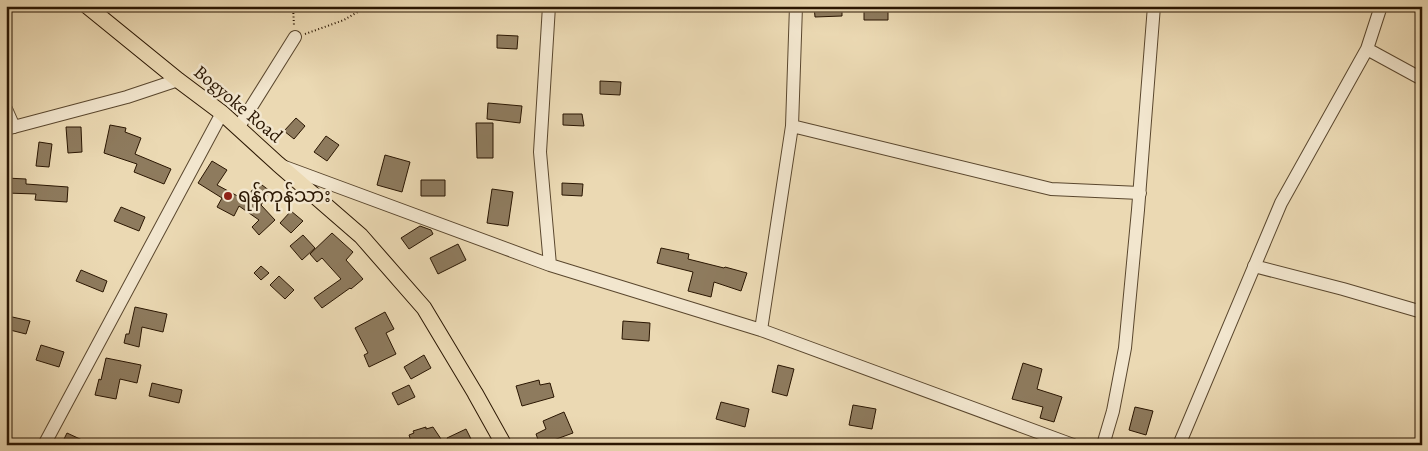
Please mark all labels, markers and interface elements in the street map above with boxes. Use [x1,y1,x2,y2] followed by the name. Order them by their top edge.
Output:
[188,59,289,149] street label: Bogyoke Road
[238,181,331,212] place label: ရန်ကုန်သား
[222,190,234,202] marker: ရန်ကုန်သား

